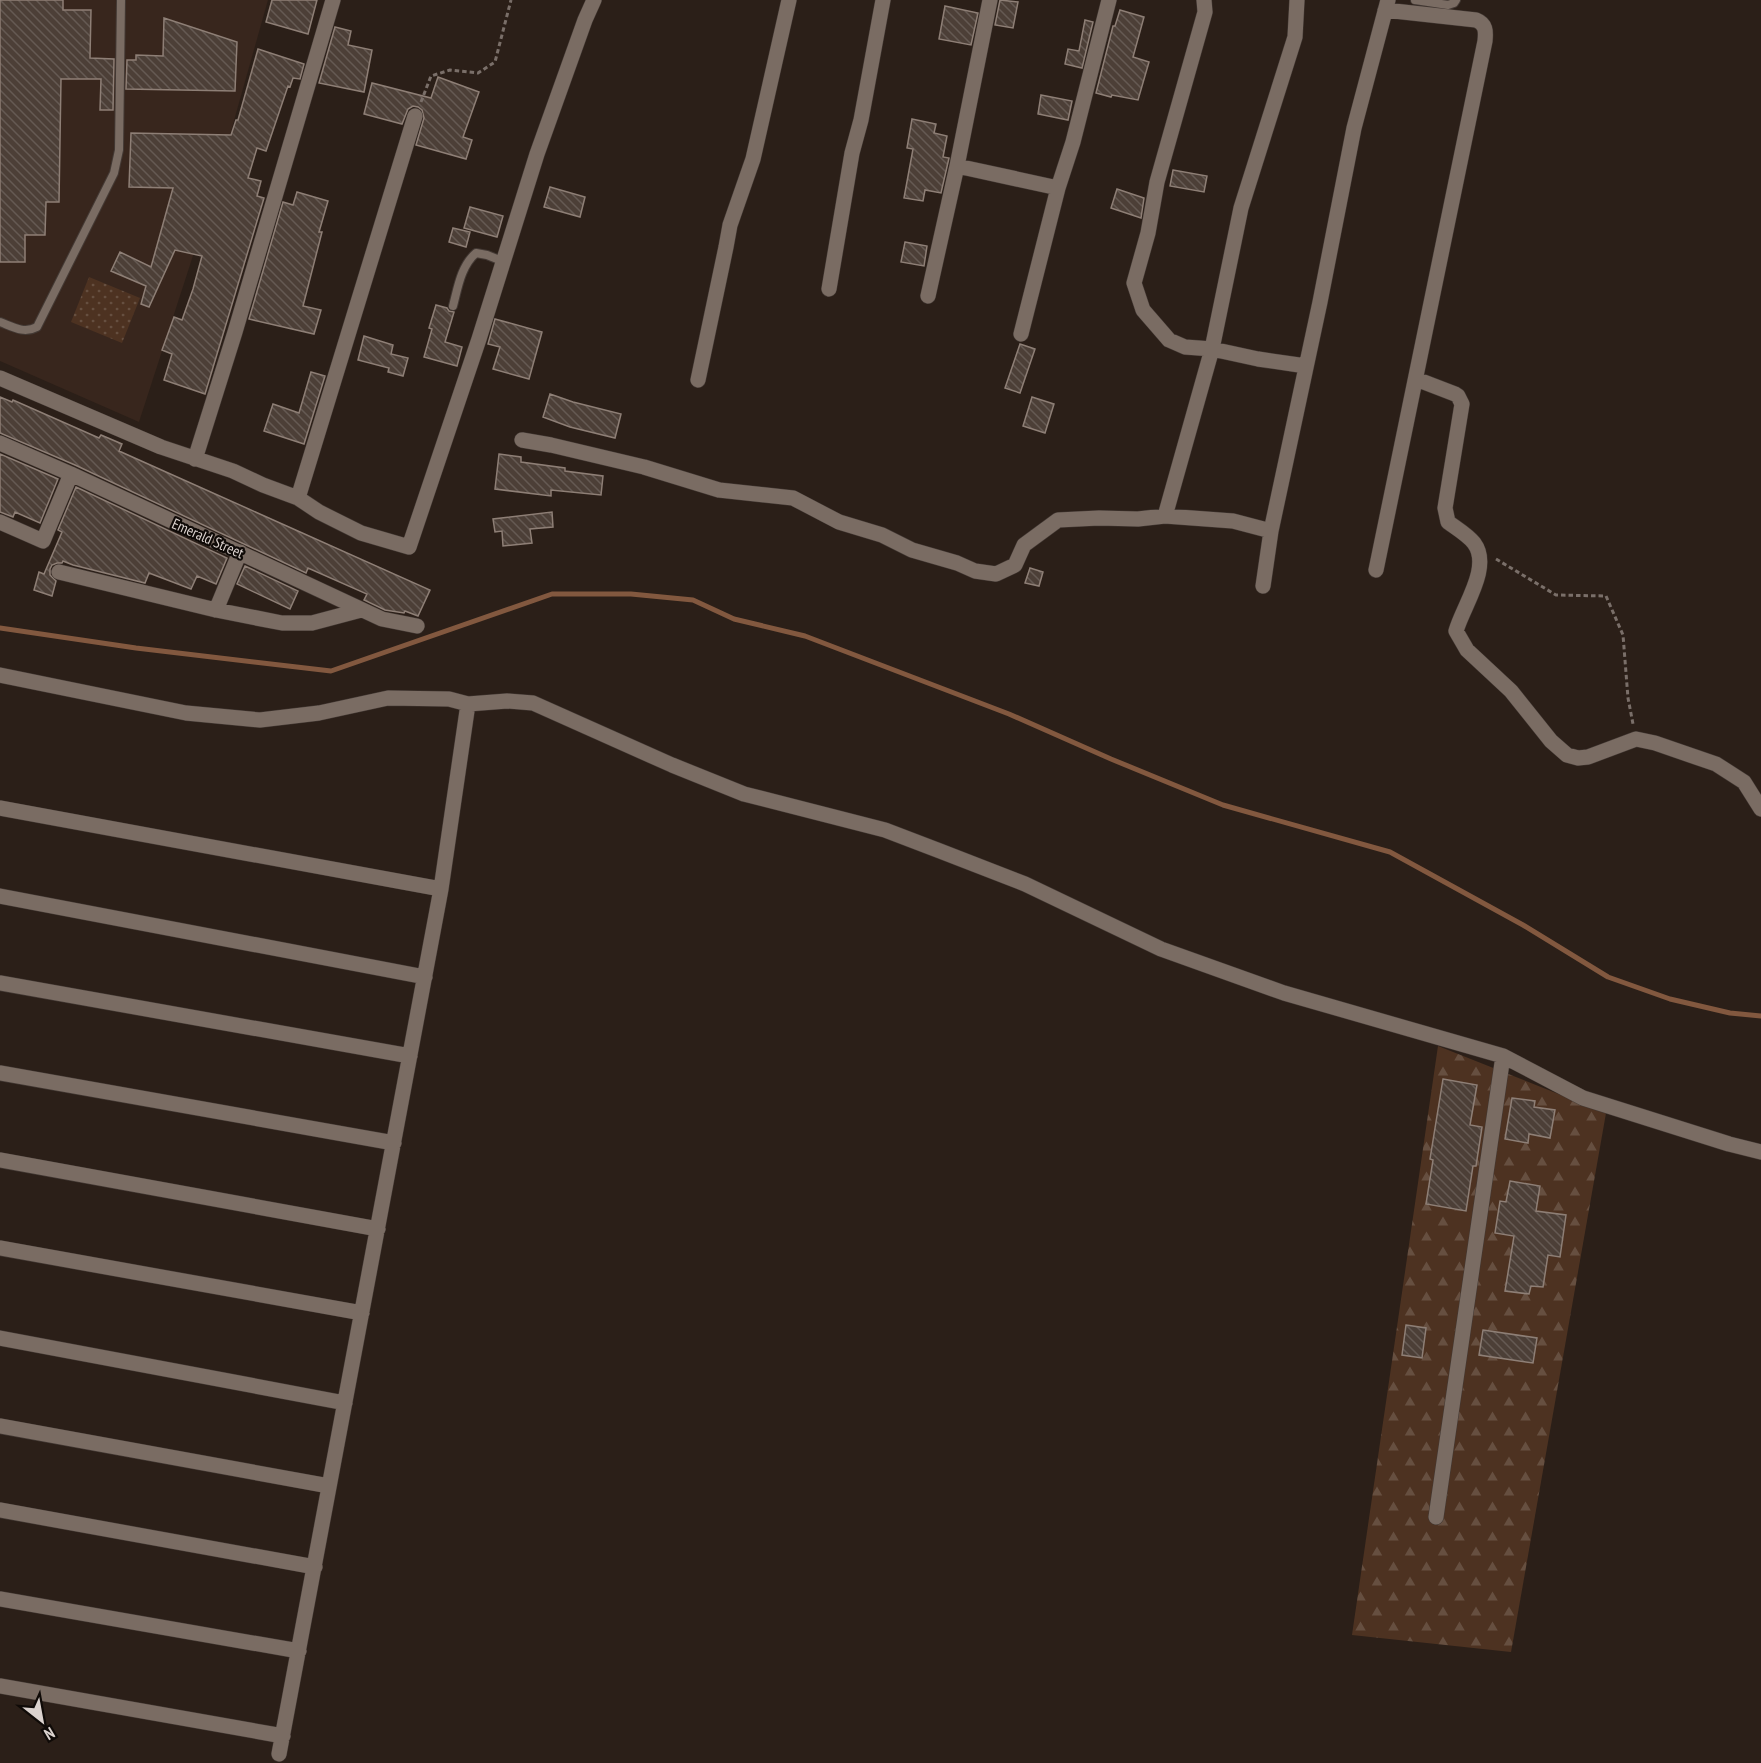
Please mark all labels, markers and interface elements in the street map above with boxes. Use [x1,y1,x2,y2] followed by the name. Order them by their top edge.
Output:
[169,514,247,562] street label: Emerald Street
[12,1691,72,1751] north arrow
[41,1723,59,1745] text: N

